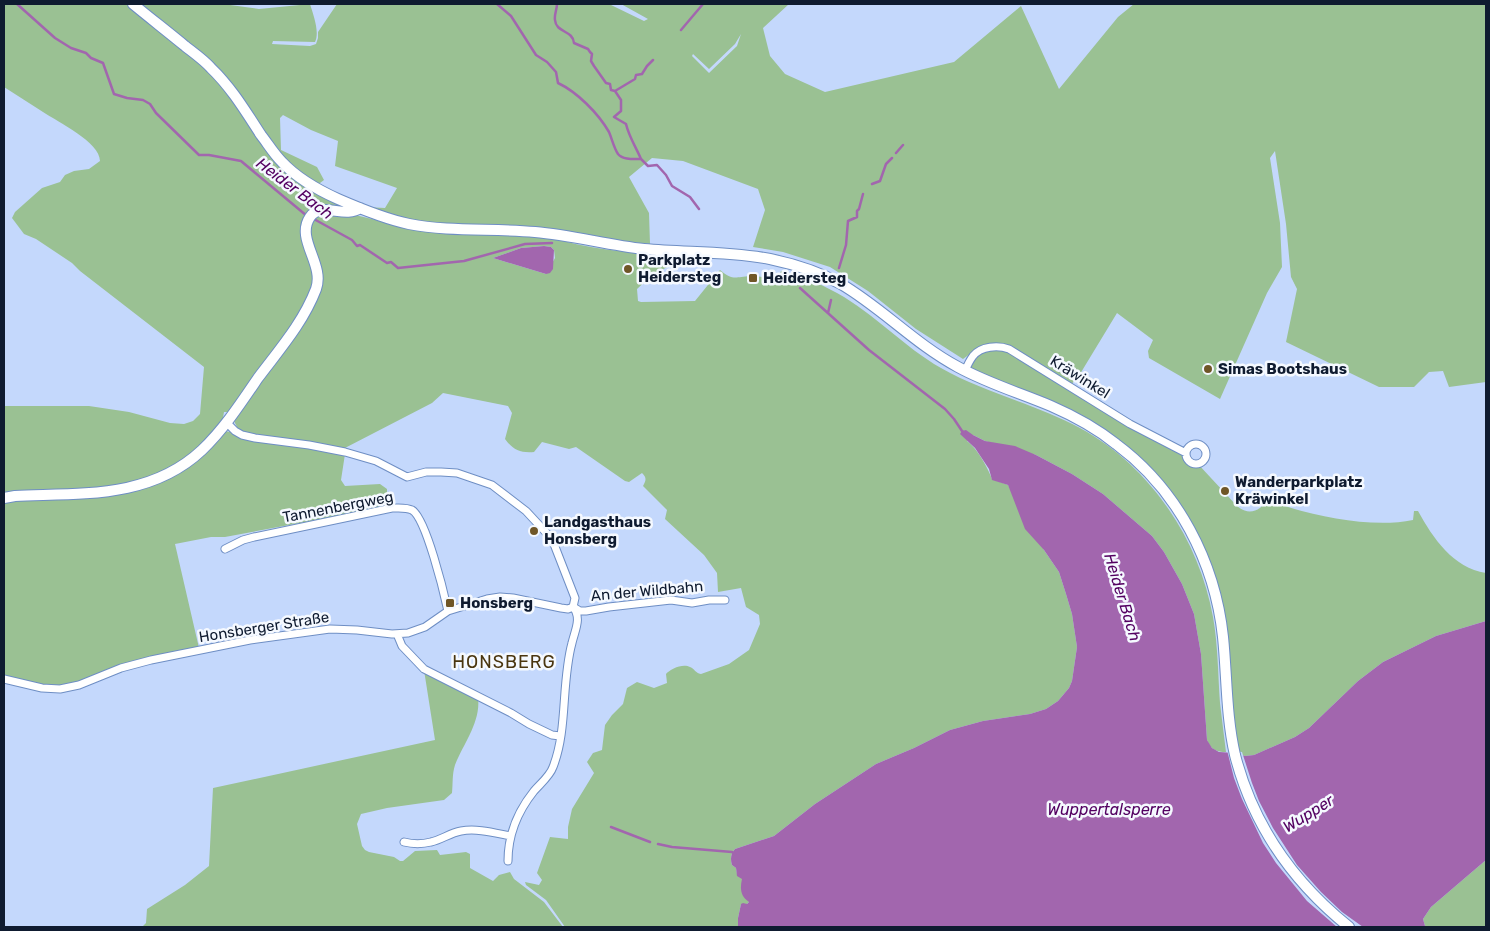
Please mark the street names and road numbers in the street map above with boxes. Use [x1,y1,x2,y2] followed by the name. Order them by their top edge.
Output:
[1047,352,1113,402] street label: Kräwinkel
[281,487,395,527] street label: Tannenbergweg
[590,577,704,605] street label: An der Wildbahn
[198,608,330,646] street label: Honsberger Straße

